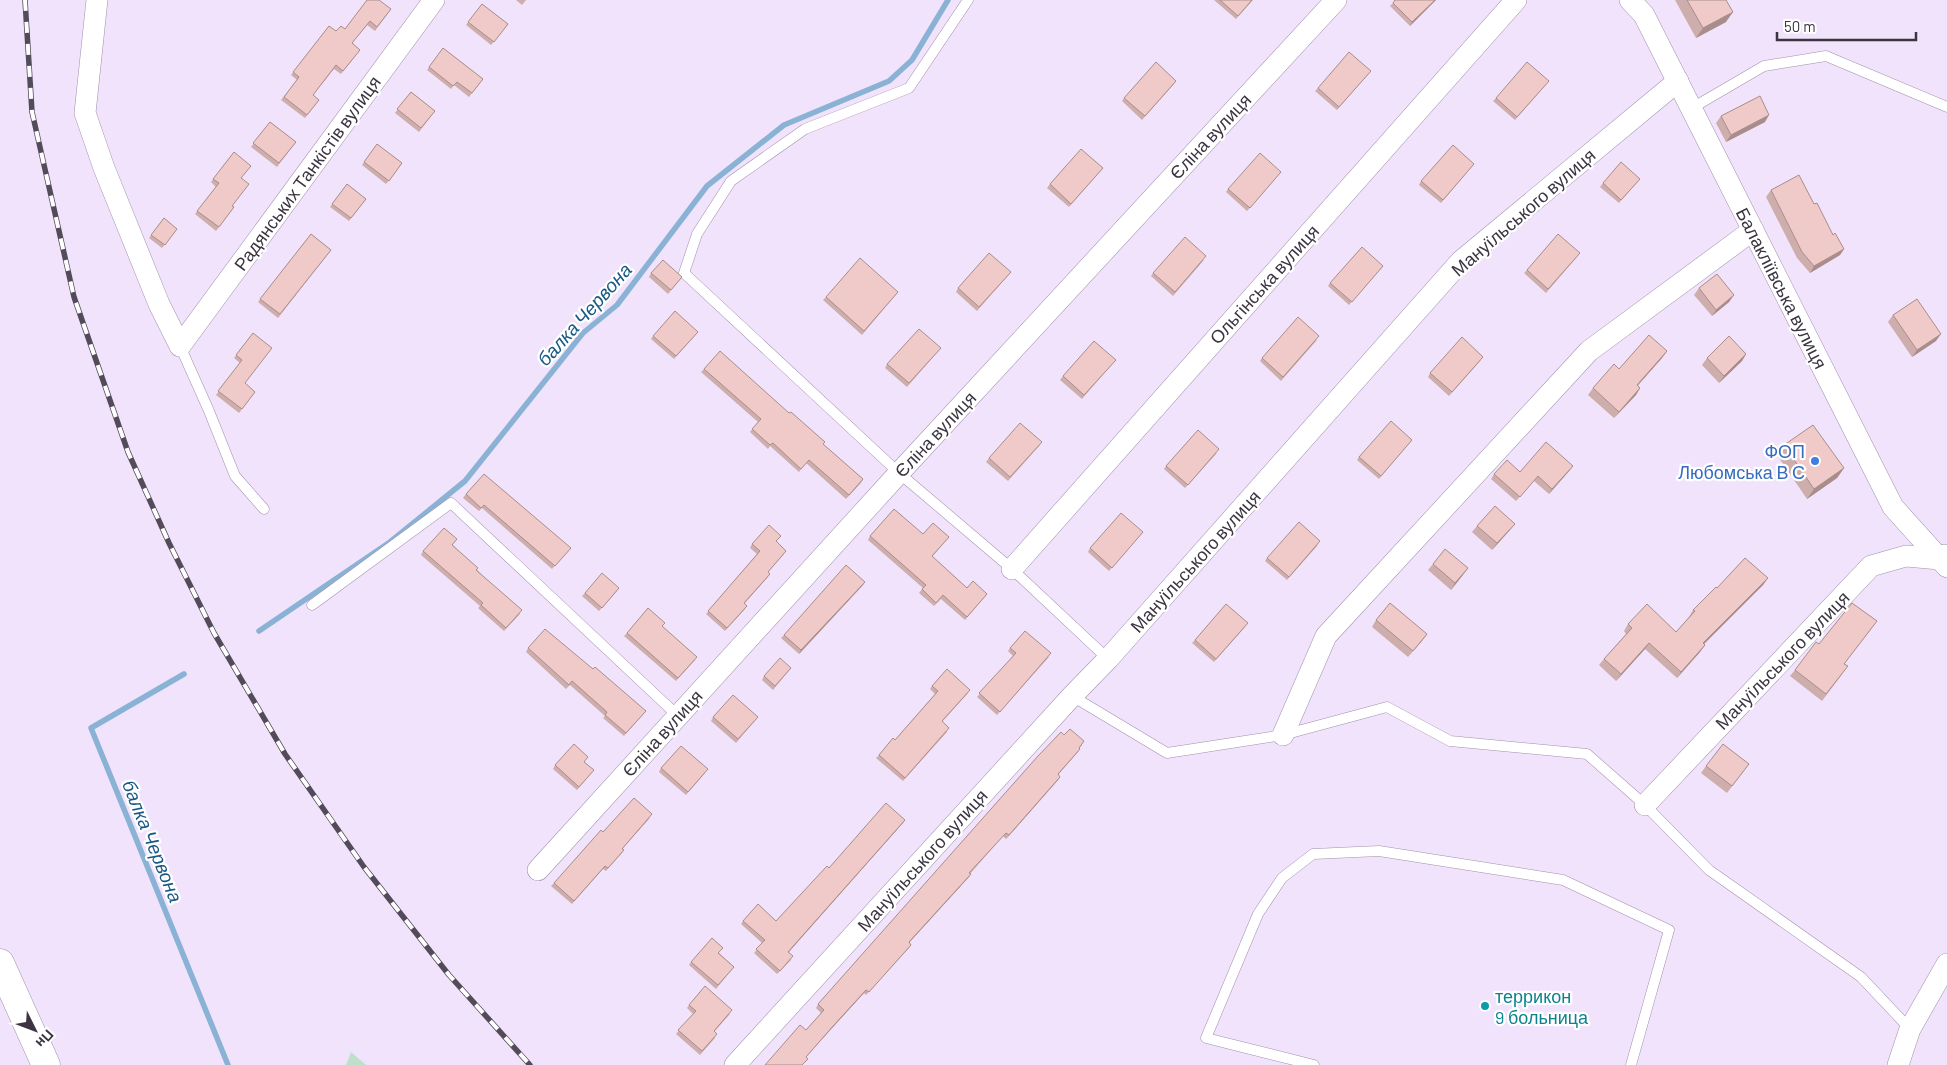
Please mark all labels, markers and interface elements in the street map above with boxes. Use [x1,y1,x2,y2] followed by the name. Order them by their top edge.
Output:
[1777,10,1916,42] scale bar
[1784,17,1816,35] text: 50 m
[229,71,385,275] street label: Радянських Танкістів вулиця
[1165,88,1255,184] street label: Єліна вулиця
[1446,143,1600,281] street label: Мануїльського вулиця
[1732,204,1832,372] street label: Балакліївська вулиця
[1205,220,1323,348] street label: Ольгінська вулиця
[532,258,636,370] water label: балка Червона
[890,386,980,482] street label: Єліна вулиця
[1678,440,1805,483] place label: ФОП Любомська В С
[1809,455,1821,467] marker: ФОП Любомська В С
[1125,485,1265,637] street label: Мануїльського вулиця
[1710,586,1854,734] street label: Мануїльського вулиця
[617,685,707,781] street label: Єліна вулиця
[118,776,188,906] water label: балка Червона
[852,784,992,936] street label: Мануїльського вулиця
[1495,985,1589,1028] place label: террикон 9 больница
[1479,1000,1491,1012] marker: террикон 9 больница
[10,1005,60,1055] north arrow
[33,1026,58,1052] text: Пн

